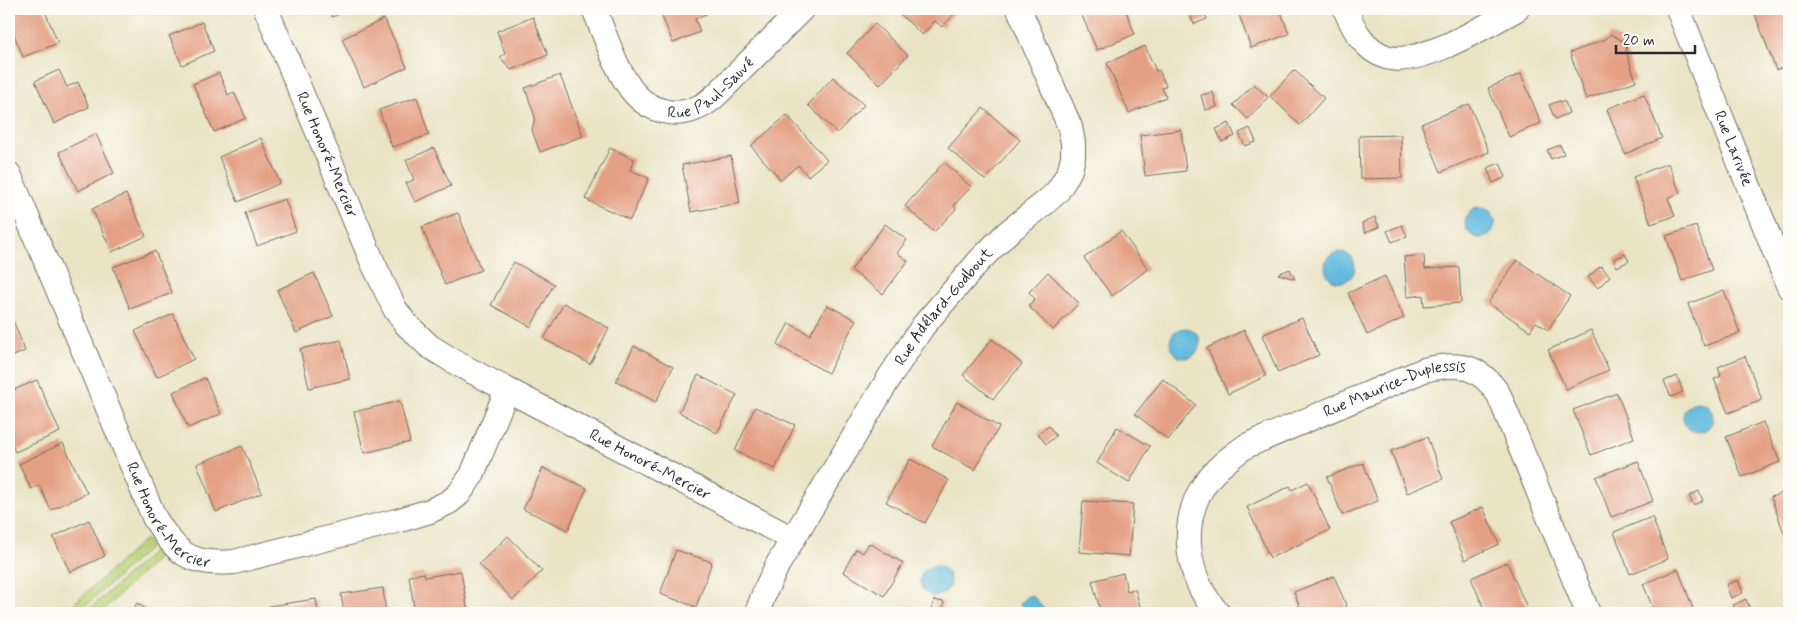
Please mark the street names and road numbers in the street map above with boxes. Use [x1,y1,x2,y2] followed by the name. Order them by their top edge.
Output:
[666,53,758,123] street label: Rue Paul-Sauvé
[291,88,363,221] street label: Rue Honoré-Mercier
[1709,107,1758,189] street label: Rue Larivée
[890,243,997,369] street label: Rue Adélard-Godbout
[1320,355,1468,422] street label: Rue Maurice-Duplessis
[586,424,715,505] street label: Rue Honoré-Mercier
[121,459,212,573] street label: Rue Honoré-Mercier

